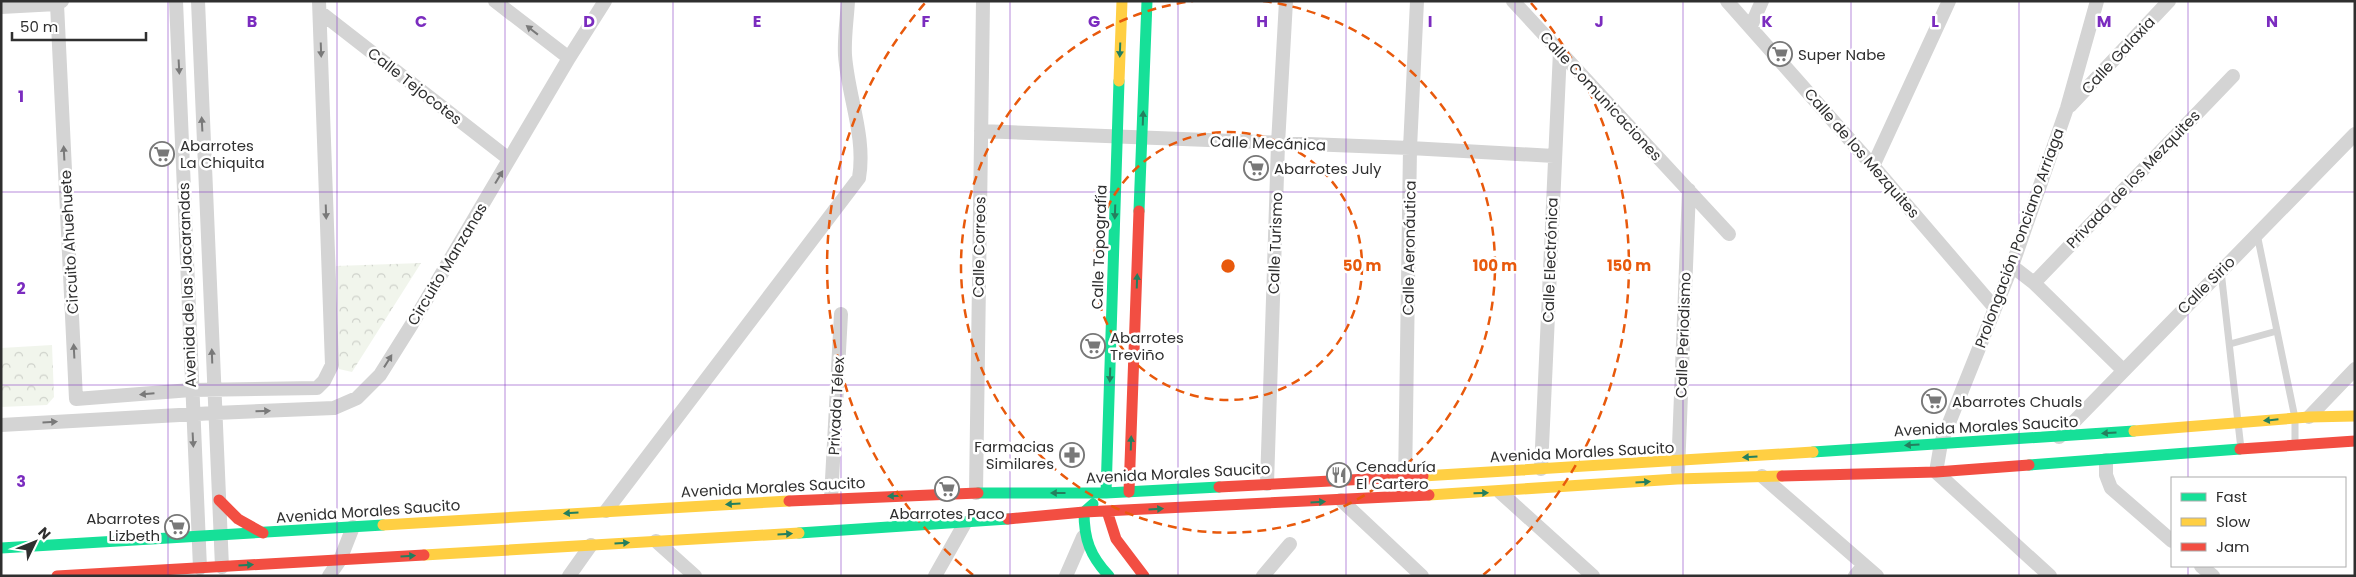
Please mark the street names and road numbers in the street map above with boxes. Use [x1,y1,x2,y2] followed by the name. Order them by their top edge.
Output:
[2077,12,2159,98] street label: Calle Galaxia
[1535,27,1667,166] street label: Calle Comunicaciones
[363,42,467,130] street label: Calle Tejocotes
[1800,83,1924,223] street label: Calle de los Mezquites
[2061,105,2205,253] street label: Privada de los Mezquites
[1969,125,2069,351] street label: Prolongación Ponciano Arriaga
[1209,130,1327,156] street label: Calle Mecánica
[55,169,83,315] street label: Circuito Ahuehuete
[1397,180,1421,316] street label: Calle Aeronáutica
[173,182,201,388] street label: Avenida de las Jacarandas
[1086,184,1112,310] street label: Calle Topografía
[1263,192,1287,294] street label: Calle Turismo
[968,196,990,298] street label: Calle Correos
[1537,197,1563,323] street label: Calle Electrónica
[402,199,492,329] street label: Circuito Manzanas
[2172,251,2240,319] street label: Calle Sirio
[1670,272,1696,398] street label: Calle Periodismo
[823,356,849,456] street label: Privada Télex
[1893,411,2079,441] street label: Avenida Morales Saucito
[1489,437,1675,467] street label: Avenida Morales Saucito
[1085,458,1271,488] street label: Avenida Morales Saucito
[680,472,866,502] street label: Avenida Morales Saucito
[275,494,461,528] street label: Avenida Morales Saucito

